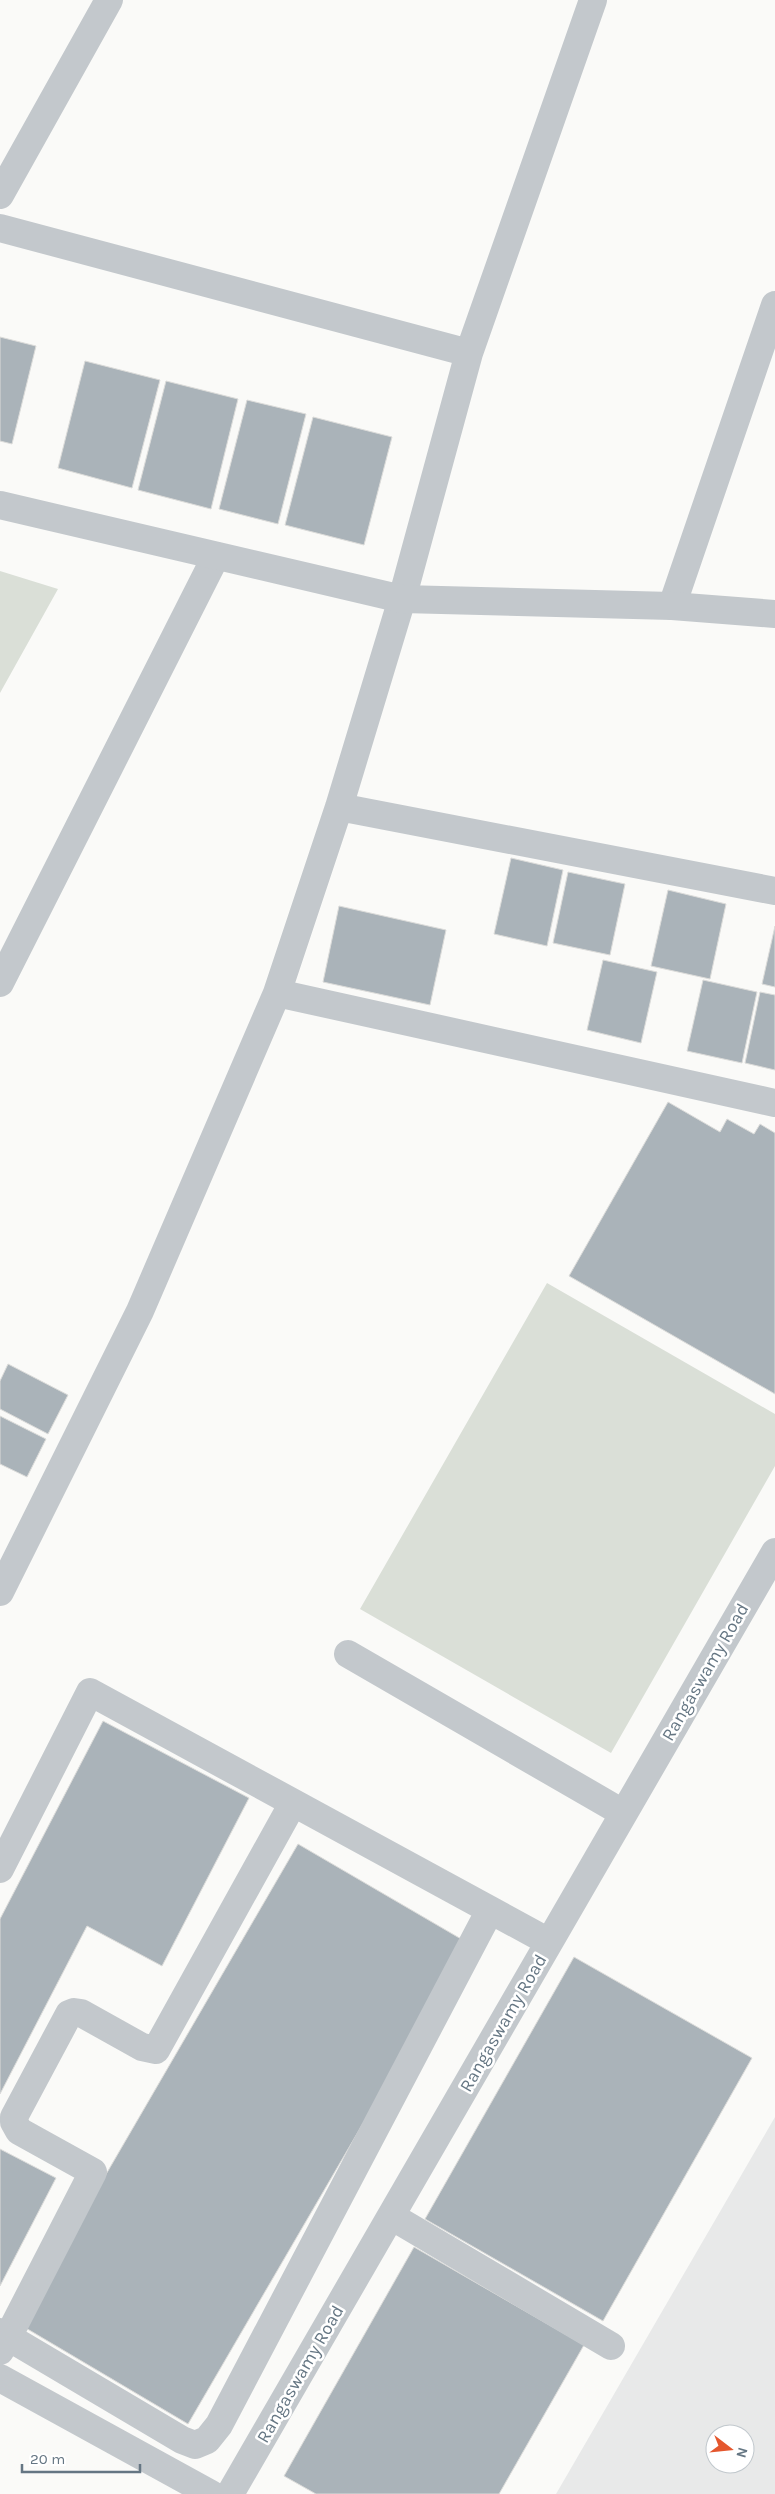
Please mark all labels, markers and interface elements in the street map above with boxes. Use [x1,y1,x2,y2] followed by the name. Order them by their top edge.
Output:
[657,1599,753,1745] street label: Rangaswamy Road
[455,1950,551,2096] street label: Rangaswamy Road
[252,2301,348,2447] street label: Rangaswamy Road
[705,2424,755,2474] north arrow
[22,2442,140,2474] scale bar
[732,2445,752,2460] text: N
[30,2450,65,2468] text: 20 m

